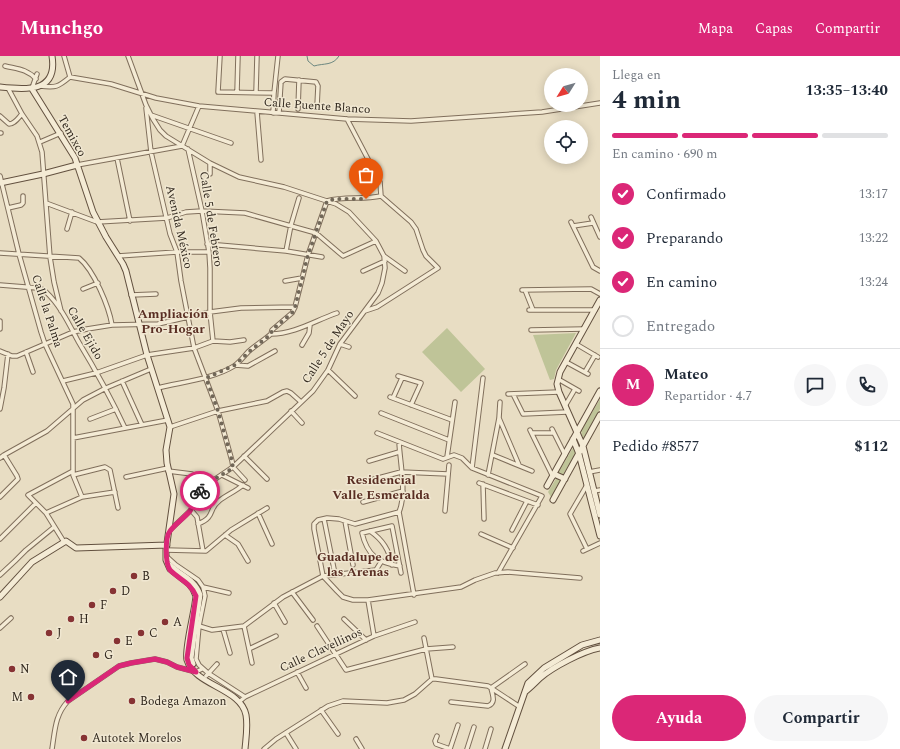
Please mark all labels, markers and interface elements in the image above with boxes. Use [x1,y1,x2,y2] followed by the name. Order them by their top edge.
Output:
[20,14,103,43] text: Munchgo
[698,18,733,39] text: Mapa
[755,18,793,39] text: Capas
[815,18,880,39] text: Compartir
[612,65,661,85] text: Llega en
[544,68,588,112] north arrow
[544,68,588,164] map controls
[805,79,888,102] text: 13:35–13:40
[612,80,681,120] text: 4 min
[263,93,371,119] street label: Calle Puente Blanco
[53,112,91,160] street label: Temixco
[544,120,588,164] button: locate
[612,144,717,164] text: En camino · 690 m
[349,158,383,199] pin
[355,164,377,186] icon: bag
[194,170,228,268] street label: Calle 5 de Febrero
[160,183,198,271] street label: Avenida México
[612,183,634,205] icon: check
[646,183,726,206] text: Confirmado
[859,184,888,204] text: 13:17
[612,227,634,249] icon: check
[646,227,723,250] text: Preparando
[859,228,888,248] text: 13:22
[612,271,634,293] icon: check
[646,271,717,294] text: En camino
[26,272,68,350] street label: Calle la Palma
[859,272,888,292] text: 13:24
[62,303,108,363] street label: Calle Ejido
[138,304,208,339] district label: Ampliación Pro-Hogar
[297,306,359,388] street label: Calle 5 de Mayo
[646,315,715,338] text: Entregado
[664,363,708,386] text: Mateo
[794,364,836,406] button: chat
[846,364,888,406] button: phone
[626,373,640,396] text: M
[664,386,752,406] text: Repartidor · 4.7
[612,435,699,458] text: Pedido #8577
[854,435,888,458] text: $112
[332,470,430,505] district label: Residencial Valle Esmeralda
[180,471,220,511] courier
[189,480,211,502] icon: bike
[317,547,399,582] district label: Guadalupe de las Arenas
[142,567,150,586] place label: B
[129,571,139,581] marker: B
[121,582,130,601] place label: D
[108,586,118,596] marker: D
[100,596,107,615] place label: F
[87,600,97,610] marker: F
[79,610,89,629] place label: H
[173,613,182,632] place label: A
[66,614,76,624] marker: H
[160,617,170,627] marker: A
[276,622,366,678] street label: Calle Clavellinos
[57,624,62,643] place label: J
[149,624,158,643] place label: C
[44,628,54,638] marker: J
[136,628,146,638] marker: C
[125,632,133,651] place label: E
[112,636,122,646] marker: E
[104,646,113,665] place label: G
[91,650,101,660] marker: G
[20,660,30,679] place label: N
[51,660,85,701] pin
[7,664,17,674] marker: N
[57,666,79,688] icon: home
[11,688,23,707] place label: M
[26,692,36,702] marker: M
[140,692,227,711] place label: Bodega Amazon
[612,695,746,741] button: Ayuda
[754,695,888,741] button: Compartir
[127,696,137,706] marker: Bodega Amazon
[92,729,182,748] place label: Autotek Morelos
[79,733,89,743] marker: Autotek Morelos

